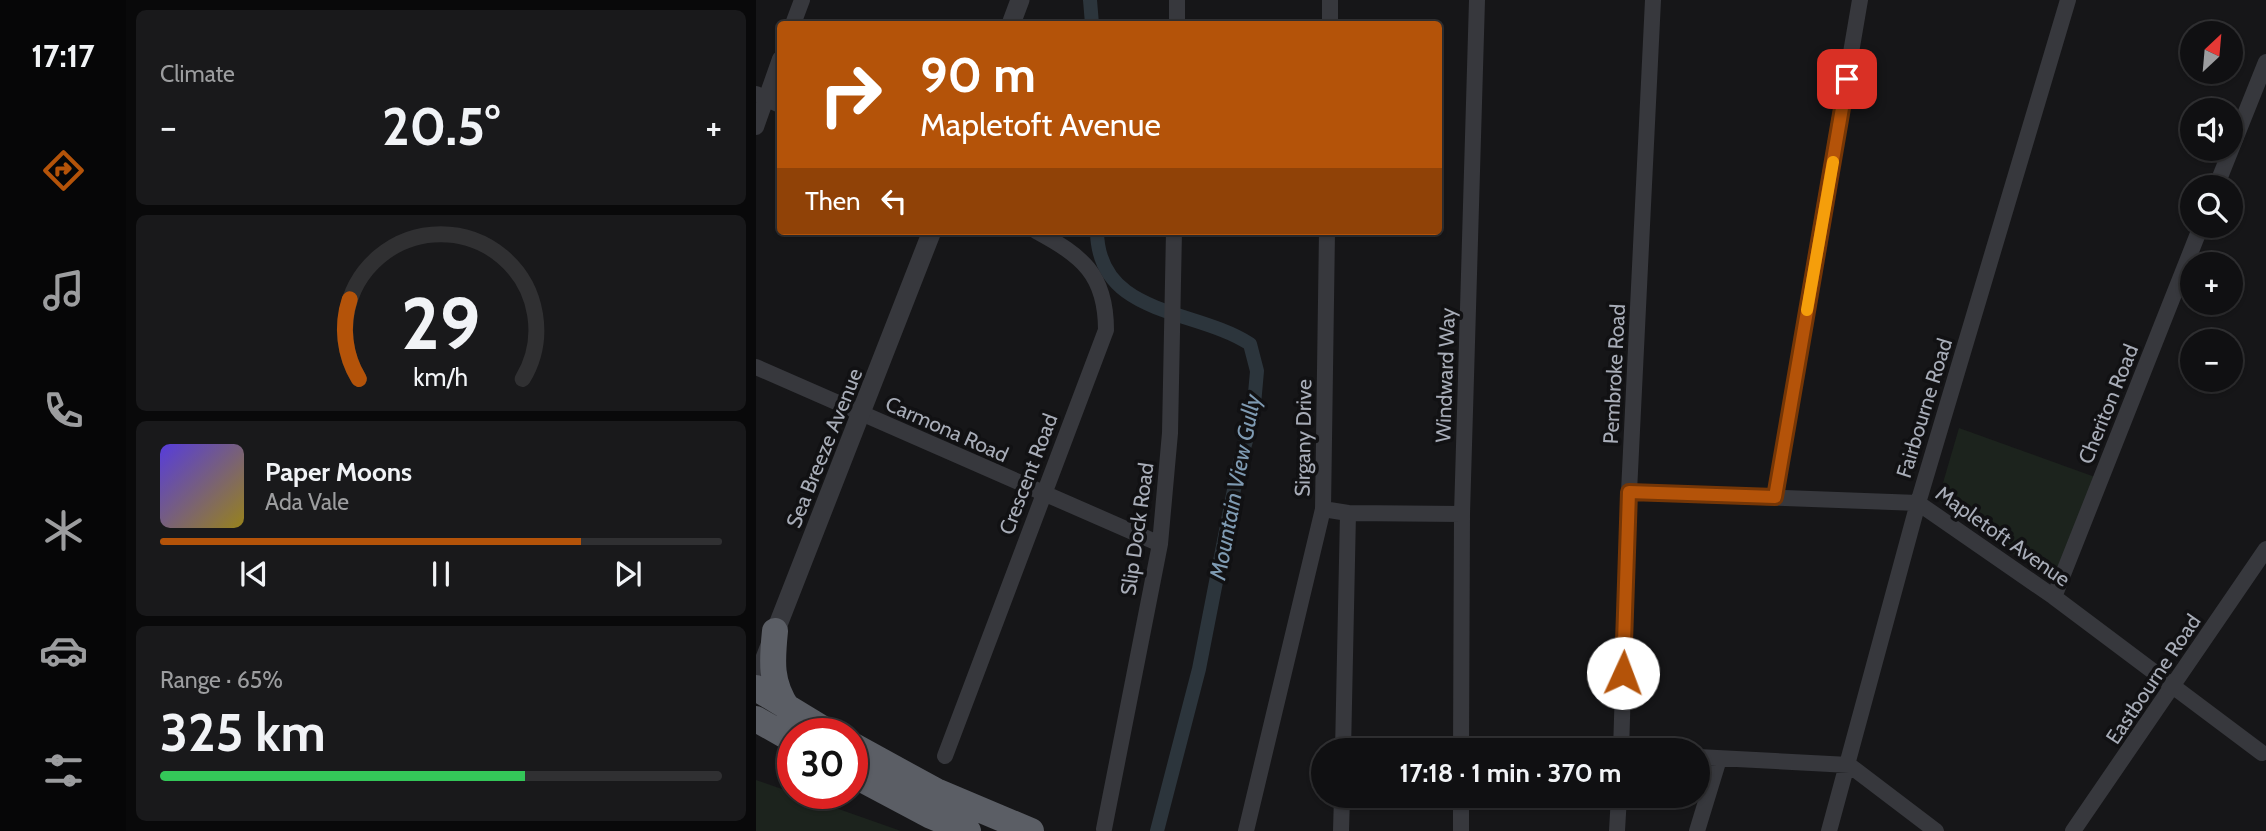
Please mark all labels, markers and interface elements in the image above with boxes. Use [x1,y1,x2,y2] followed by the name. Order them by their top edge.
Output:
[2180,21,2244,84] north arrow
[2180,21,2243,392] map controls
[31,36,95,75] text: 17:17
[920,45,1036,104] text: 90 m
[805,49,896,140] icon: right
[1817,49,1877,109] pin
[160,60,235,88] text: Climate
[1828,60,1866,98] icon: arrive
[382,95,500,158] text: 20.5°
[2180,98,2243,161] button: sound
[160,103,177,150] text: −
[705,103,722,150] text: +
[920,105,1161,144] text: Mapletoft Avenue
[39,146,88,195] icon: directions
[2180,175,2243,238] button: search
[875,182,913,220] icon: left
[805,185,861,217] text: Then
[2180,252,2243,315] button: +
[39,266,88,315] icon: music
[401,279,481,367] text: 29
[1598,303,1630,445] street label: Pembroke Road
[1430,307,1460,443] street label: Windward Way
[2180,329,2243,392] button: −
[1891,335,1957,481] street label: Fairbourne Road
[2073,341,2143,467] street label: Cheriton Road
[414,362,468,392] text: km/h
[781,364,867,531] street label: Sea Breeze Avenue
[1289,379,1317,497] street label: Sirgany Drive
[39,386,88,435] icon: phone
[1203,390,1267,583] water label: Mountain View Gully
[882,391,1012,467] street label: Carmona Road
[993,410,1063,538] street label: Crescent Road
[265,456,412,488] text: Paper Moons
[1115,461,1159,597] street label: Slip Dock Road
[1931,480,2075,592] street label: Mapletoft Avenue
[265,488,349,516] text: Ada Vale
[39,506,88,555] icon: climate
[235,555,273,593] icon: previous
[422,555,460,593] icon: pause
[609,555,647,593] icon: next
[2100,609,2206,749] street label: Eastbourne Road
[39,626,88,675] icon: car
[1586,636,1660,710] position arrow
[160,666,283,694] text: Range · 65%
[160,701,326,764] text: 325 km
[777,718,868,809] speed limit sign: 30
[39,746,88,795] icon: filters
[1400,757,1621,789] text: 17:18 · 1 min · 370 m

